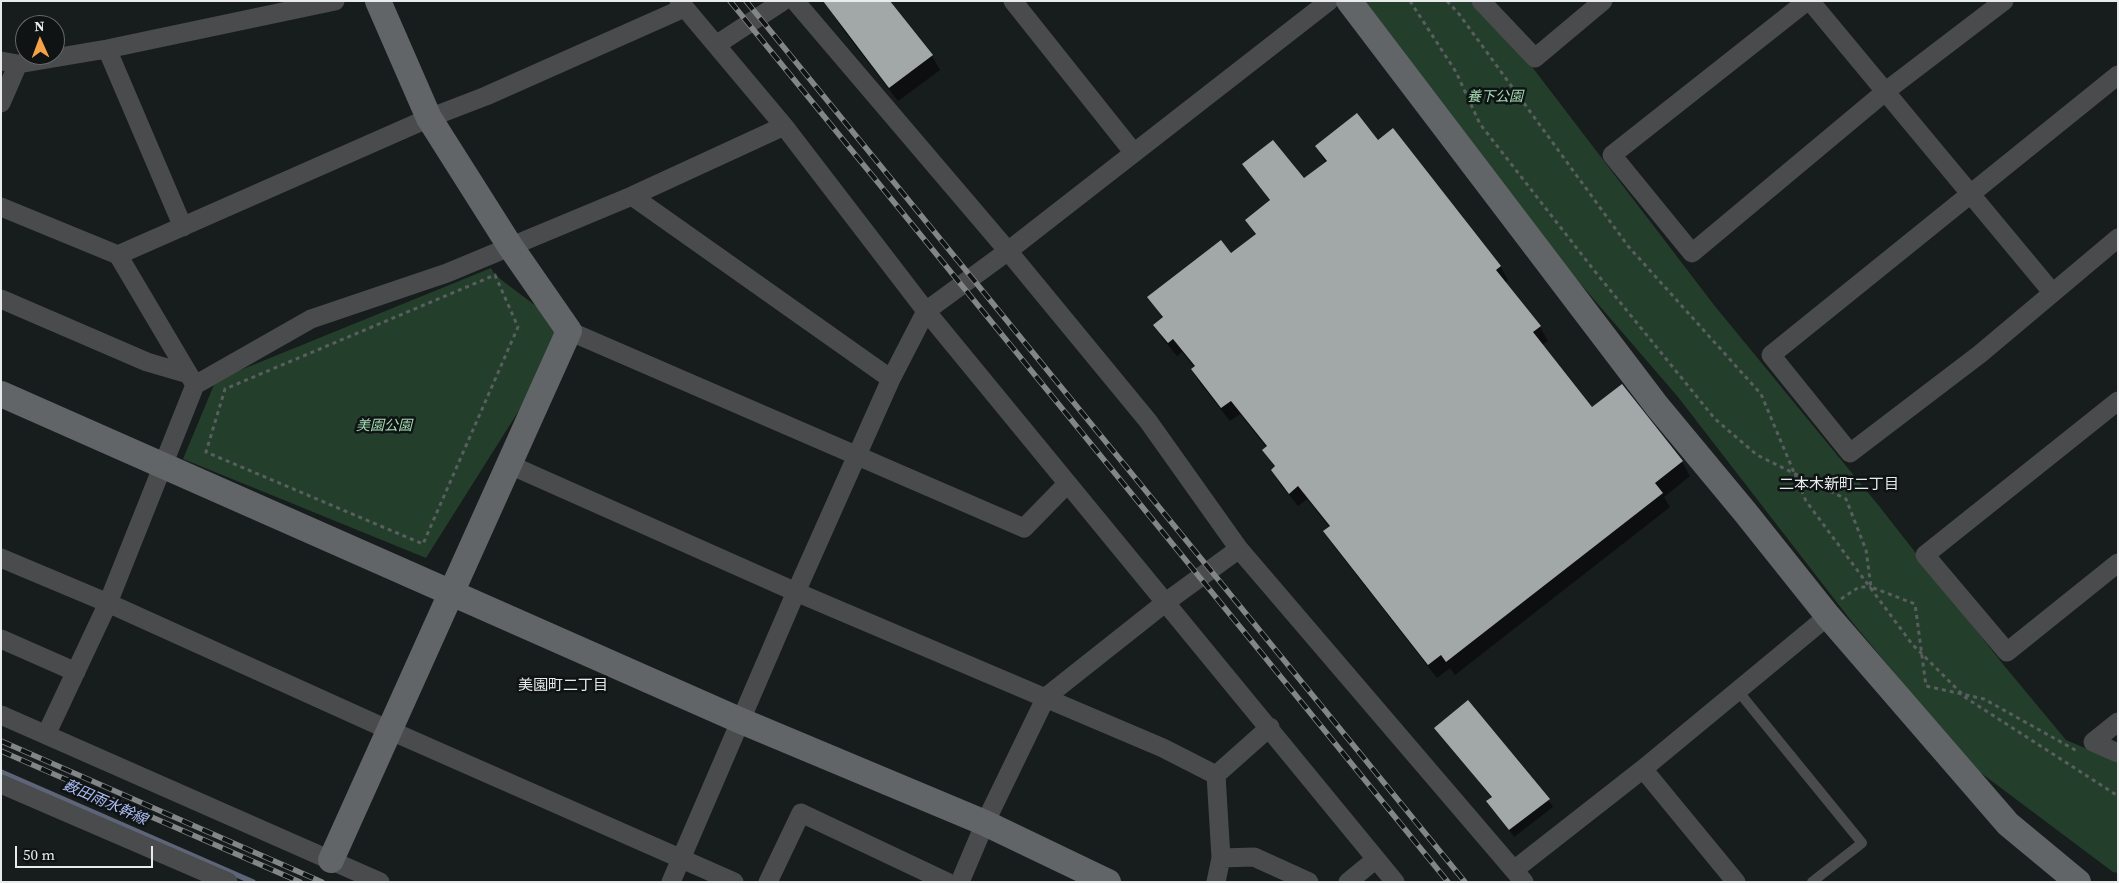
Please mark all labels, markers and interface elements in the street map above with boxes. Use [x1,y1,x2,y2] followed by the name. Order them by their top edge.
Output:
[15,15,65,65] north arrow
[34,16,45,36] text: N
[1467,89,1523,105] park label: 養下公園
[356,418,412,434] park label: 美園公園
[1779,476,1899,494] district label: 二本木新町二丁目
[518,677,608,695] district label: 美園町二丁目
[60,776,150,830] water label: 薮田雨水幹線
[18,836,155,868] scale bar
[23,844,55,865] text: 50 m

